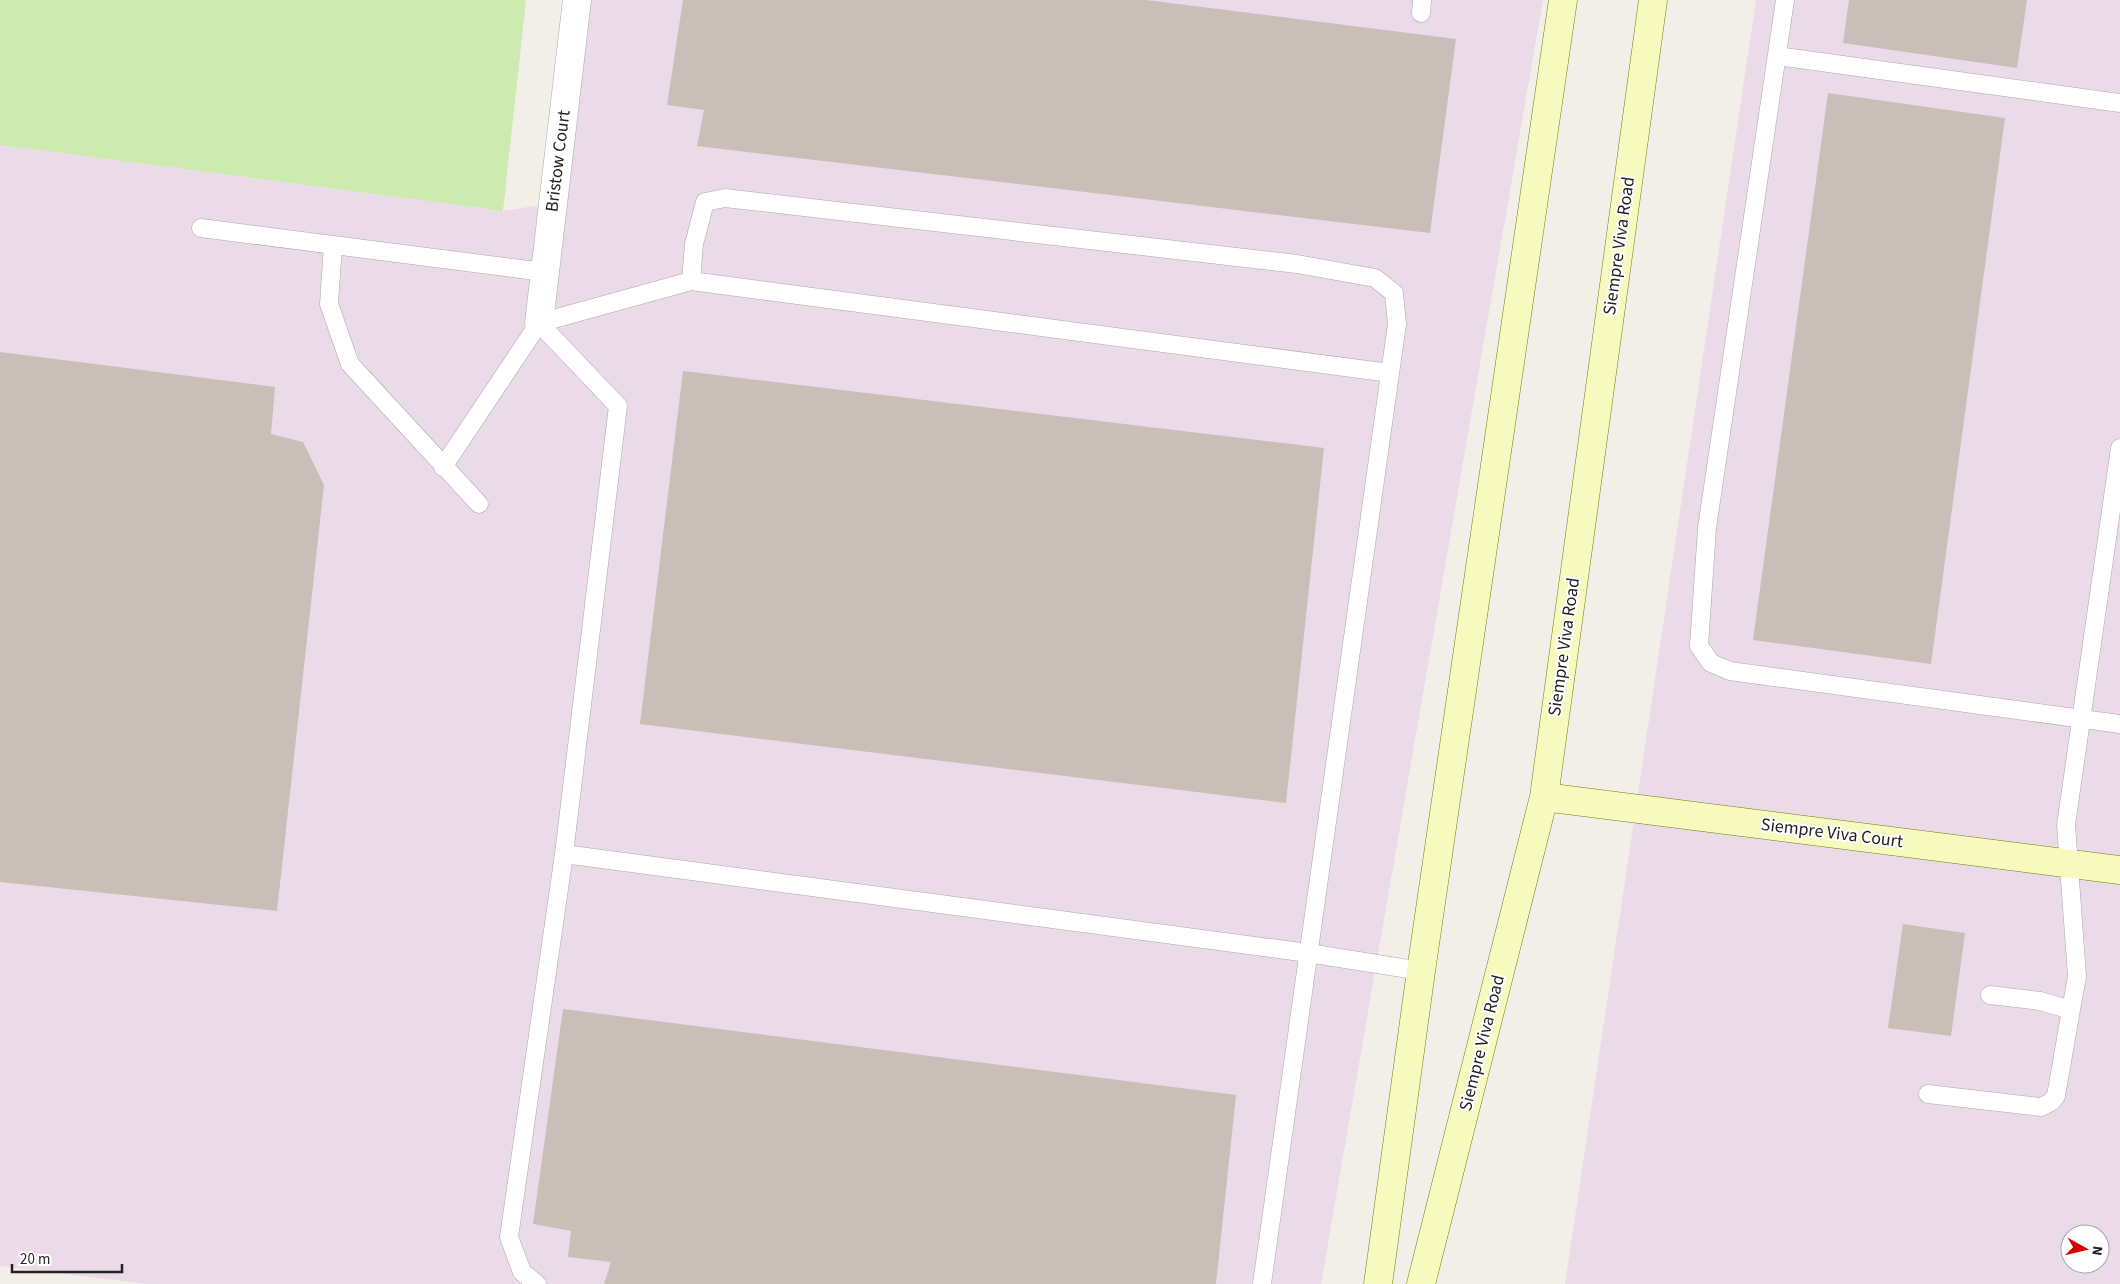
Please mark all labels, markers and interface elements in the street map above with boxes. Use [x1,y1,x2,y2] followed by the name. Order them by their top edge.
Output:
[539,109,577,213] street label: Bristow Court
[1597,175,1641,317] street label: Siempre Viva Road
[1542,576,1586,718] street label: Siempre Viva Road
[1759,812,1905,854] street label: Siempre Viva Court
[1453,972,1511,1114] street label: Siempre Viva Road
[2060,1224,2110,1274] north arrow
[12,1242,122,1274] scale bar
[2086,1245,2107,1257] text: N
[20,1249,50,1270] text: 20 m

